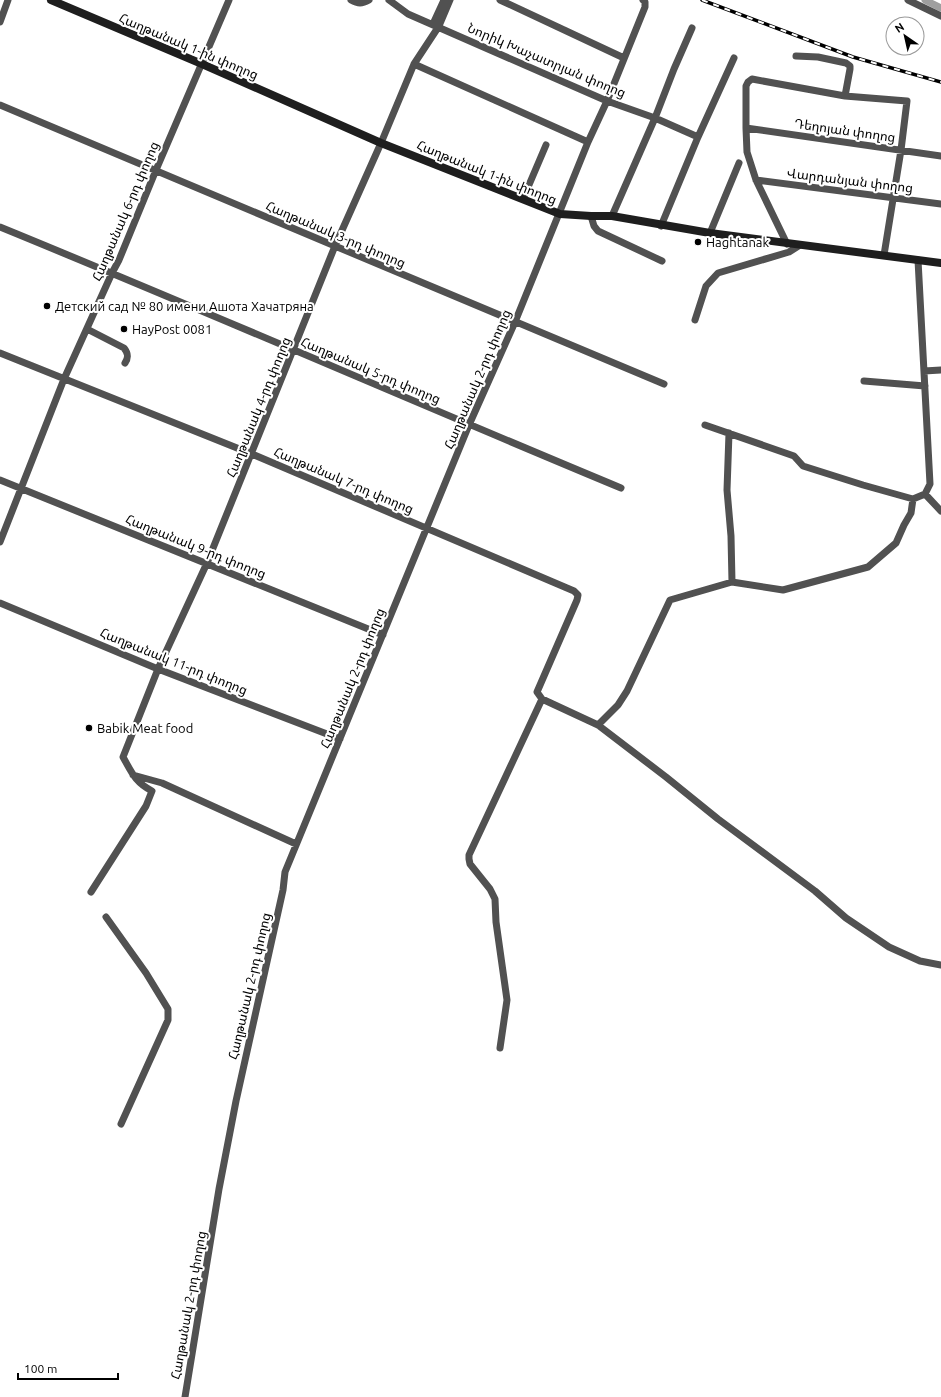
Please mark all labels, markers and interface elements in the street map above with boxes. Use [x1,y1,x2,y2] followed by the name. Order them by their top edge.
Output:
[117,10,261,83] street label: Հաղթանակ 1-ին փողոց
[885,16,925,56] north arrow
[465,20,628,101] street label: Նորիկ Խաչատրյան փողոց
[893,20,906,35] text: N
[793,116,896,145] street label: Դեղոյան փողոց
[415,137,559,207] street label: Հաղթանակ 1-ին փողոց
[89,139,162,283] street label: Հաղթանակ 6-րդ փողոց
[786,165,914,196] street label: Վարդանյան փողոց
[264,198,408,271] street label: Հաղթանակ 3-րդ փողոց
[706,235,770,249] place label: Haghtanak
[693,237,703,247] marker: Haghtanak
[55,299,314,313] place label: Детский сад № 80 имени Ашота Хачатряна
[42,301,52,311] marker: Детский сад № 80 имени Ашота Хачатряна
[441,307,514,451] street label: Հաղթանակ 2-րդ փողոց
[132,322,212,336] place label: HayPost 0081
[119,324,129,334] marker: HayPost 0081
[299,334,443,407] street label: Հաղթանակ 5-րդ փողոց
[223,335,294,480] street label: Հաղթանակ 4-րդ փողոց
[272,444,416,517] street label: Հաղթանակ 7-րդ փողոց
[123,511,268,582] street label: Հաղթանակ 9-րդ փողոց
[317,606,388,751] street label: Հաղթանակ 2-րդ փողոց
[98,625,250,698] street label: Հաղթանակ 11-րդ փողոց
[97,721,193,735] place label: Babik Meat food
[84,723,94,733] marker: Babik Meat food
[225,911,274,1061] street label: Հաղթանակ 2-րդ փողոց
[168,1230,209,1380] street label: Հաղթանակ 2-րդ փողոց
[18,1355,118,1381] scale bar
[24,1362,57,1375] text: 100 m

